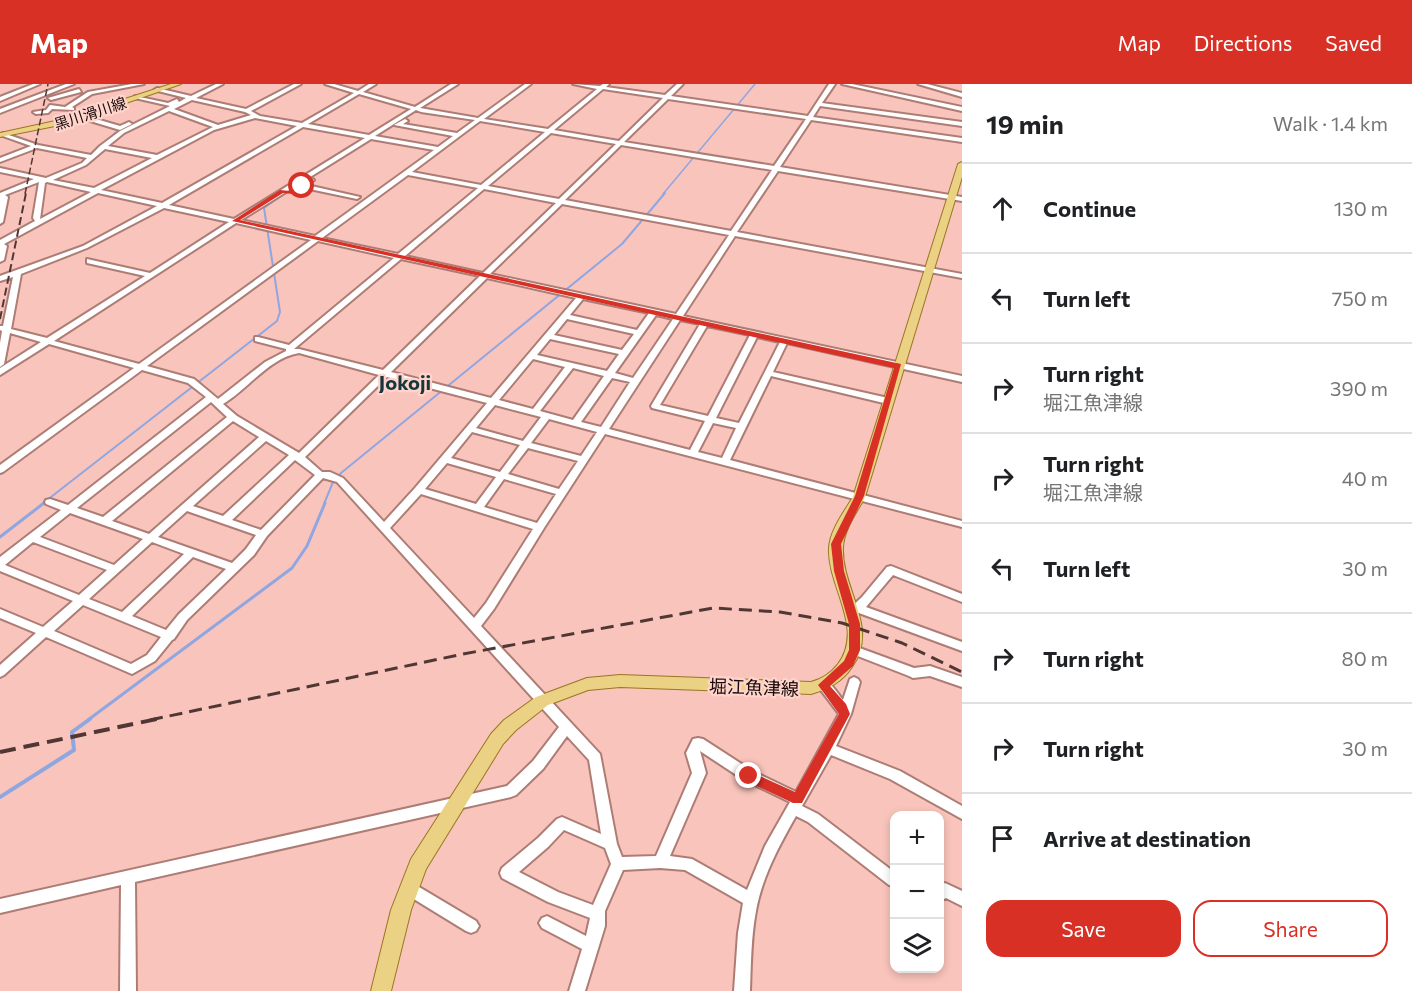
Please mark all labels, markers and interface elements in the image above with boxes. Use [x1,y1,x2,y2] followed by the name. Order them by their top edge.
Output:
[30,25,88,59] text: Map
[1118,30,1161,55] text: Map
[1194,30,1292,55] text: Directions
[1325,30,1382,55] text: Saved
[52,93,128,133] street label: 黒川滑川線
[986,108,1064,139] text: 19 min
[1273,111,1388,135] text: Walk · 1.4 km
[288,172,314,198] route start
[986,192,1019,225] icon: ahead
[1043,195,1136,222] text: Continue
[1334,196,1388,220] text: 130 m
[986,282,1019,315] icon: left
[1043,285,1130,312] text: Turn left
[1332,286,1388,310] text: 750 m
[1043,360,1144,387] text: Turn right
[379,370,431,394] district label: Jokoji
[986,372,1019,405] icon: right
[1330,376,1388,400] text: 390 m
[1043,390,1143,414] text: 堀江魚津線
[1043,450,1144,477] text: Turn right
[986,462,1019,495] icon: right
[1342,466,1388,490] text: 40 m
[1043,480,1143,504] text: 堀江魚津線
[986,552,1019,585] icon: left
[1043,555,1130,582] text: Turn left
[1342,556,1388,580] text: 30 m
[986,642,1019,675] icon: right
[1043,645,1144,672] text: Turn right
[1342,646,1388,670] text: 80 m
[709,674,799,700] street label: 堀江魚津線
[986,732,1019,765] icon: right
[1043,735,1144,762] text: Turn right
[1342,736,1388,760] text: 30 m
[735,762,761,788] route end
[890,811,944,973] map controls
[890,811,944,865] button: +
[986,822,1019,855] icon: arrive
[1043,825,1251,852] text: Arrive at destination
[890,865,944,919] button: −
[986,900,1181,957] button: Save
[1193,900,1388,957] button: Share
[890,919,944,973] button: layers

